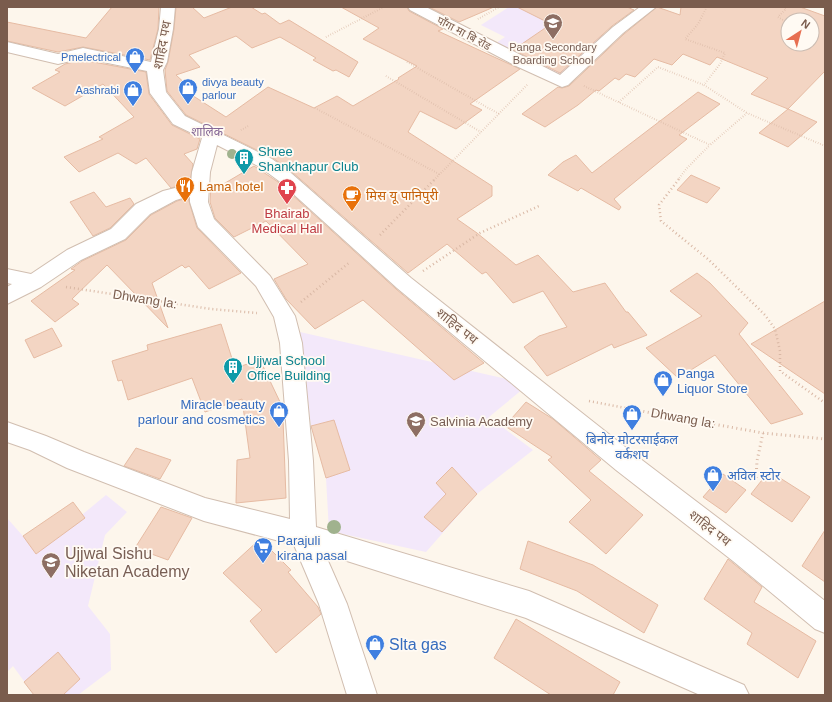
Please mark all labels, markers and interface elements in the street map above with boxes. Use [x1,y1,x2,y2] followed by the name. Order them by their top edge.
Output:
[542,12,564,40] school or university icon: Panga Secondary Boarding School
[780,12,820,52] north arrow
[435,13,493,52] street label: पाँगा मा बि रोड
[799,17,813,31] text: N
[150,19,174,70] street label: शाहिद पथ
[509,41,597,66] place label: Panga Secondary Boarding School
[124,46,146,74] shop icon: Pmelectrical
[61,51,121,63] place label: Pmelectrical
[202,76,264,101] place label: divya beauty parlour
[177,77,199,105] shop icon: divya beauty parlour
[122,79,144,107] shop icon: Aashrabi
[76,84,119,96] place label: Aashrabi
[191,124,224,139] district label: शालिक
[258,144,358,174] place label: Shree Shankhapur Club
[233,147,255,175] building icon: Shree Shankhapur Club
[174,175,196,203] restaurant icon: Lama hotel
[276,177,298,205] pharmacy icon: Bhairab Medical Hall
[199,179,263,194] place label: Lama hotel
[341,184,363,212] cafe icon: मिस यू पानिपुरी
[366,188,439,204] place label: मिस यू पानिपुरी
[252,206,323,236] place label: Bhairab Medical Hall
[112,287,178,311] street label: Dhwang la:
[433,305,481,348] street label: शाहिद पथ
[247,353,331,383] place label: Ujjwal School Office Building
[222,356,244,384] building icon: Ujjwal School Office Building
[677,366,748,396] place label: Panga Liquor Store
[652,369,674,397] shop icon: Panga Liquor Store
[138,397,265,427] place label: Miracle beauty parlour and cosmetics
[268,400,290,428] shop icon: Miracle beauty parlour and cosmetics
[621,403,643,431] shop icon: बिनोद मोटरसाईकल वर्कशप
[650,405,716,431] street label: Dhwang la:
[405,410,427,438] school or university icon: Salvinia Academy
[430,414,533,429] place label: Salvinia Academy
[586,432,678,462] place label: बिनोद मोटरसाईकल वर्कशप
[702,464,724,492] shop icon: अविल स्टोर
[727,468,781,483] place label: अविल स्टोर
[686,507,734,549] street label: शाहिद पथ
[277,533,347,563] place label: Parajuli kirana pasal
[252,536,274,564] supermarket icon: Parajuli kirana pasal
[65,545,190,580] place label: Ujjwal Sishu Niketan Academy
[40,551,62,579] school or university icon: Ujjwal Sishu Niketan Academy
[364,633,386,661] shop icon: Slta gas
[389,636,447,653] place label: Slta gas

